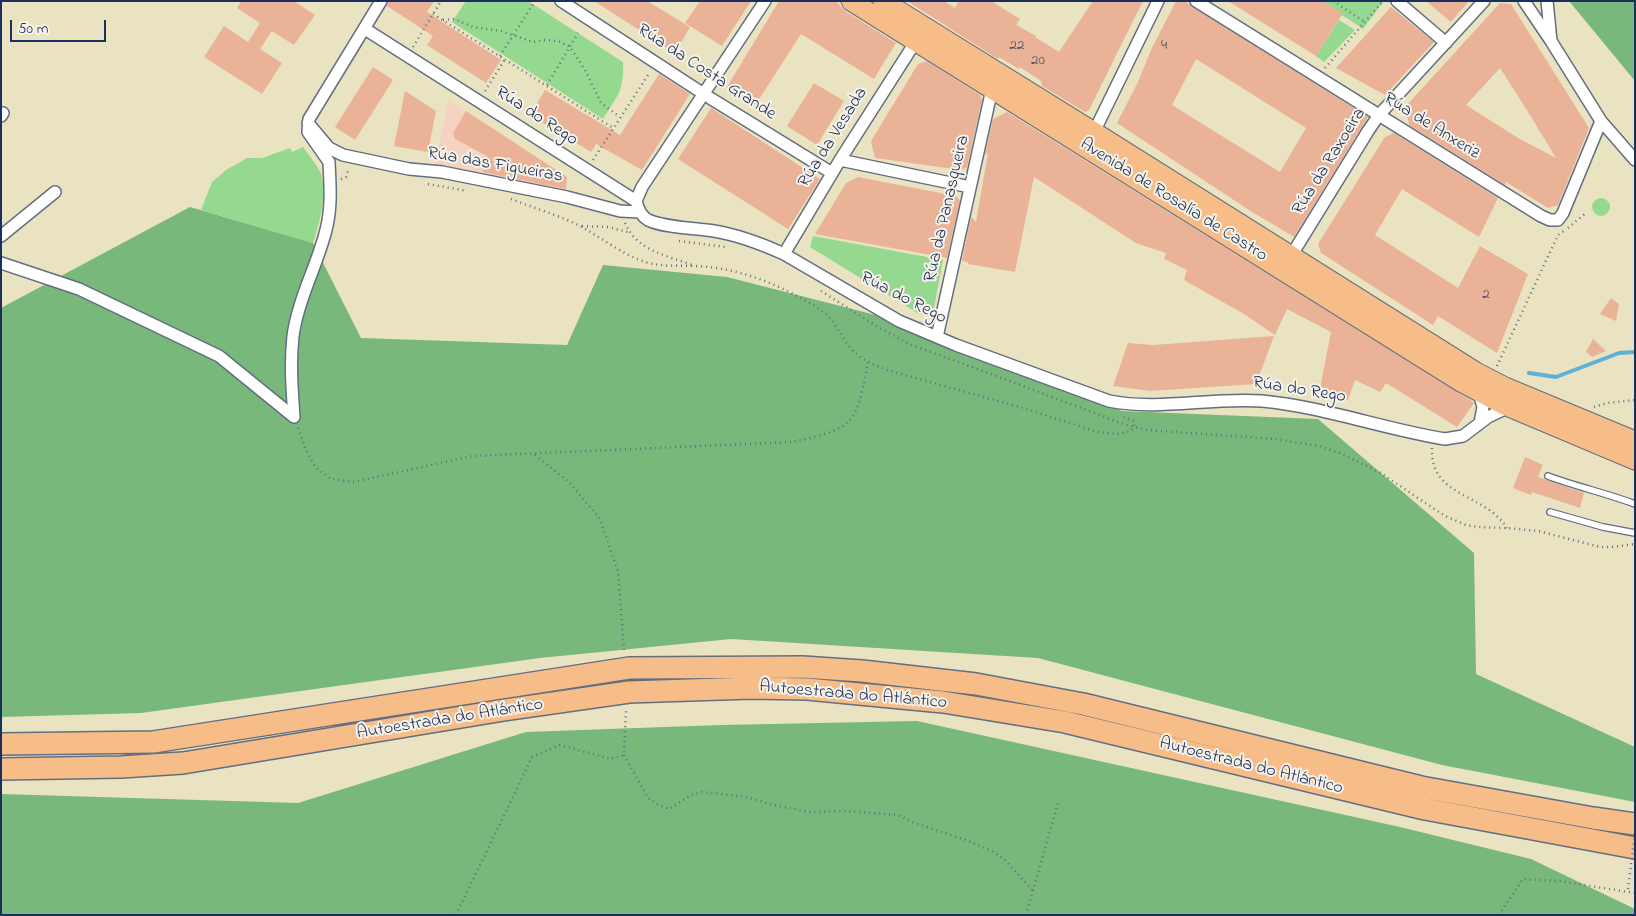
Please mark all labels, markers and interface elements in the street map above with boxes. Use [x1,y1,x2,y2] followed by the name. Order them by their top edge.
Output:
[12,10,109,42] scale bar
[18,18,48,40] text: 50 m
[633,20,779,126] street label: Rúa da Costa Grande
[1010,38,1024,56] house number: 22
[1161,38,1167,56] house number: 4
[1031,53,1045,71] house number: 20
[491,82,581,152] street label: Rúa do Rego
[795,84,873,192] street label: Rúa da Vesada
[1379,89,1483,165] street label: Rúa de Anxeriz
[1289,105,1371,219] street label: Rúa da Raxoeira
[921,134,975,284] street label: Rúa da Panasqueira
[1075,134,1271,268] street label: Avenida de Rosalía de Castro
[426,143,564,189] street label: Rúa das Figueiras
[856,268,950,330] street label: Rúa do Rego
[1482,287,1490,305] house number: 2
[1251,373,1347,409] street label: Rúa do Rego
[758,677,948,715] street label: Autoestrada do Atlántico
[355,695,545,745] street label: Autoestrada do Atlántico
[1157,734,1345,800] street label: Autoestrada do Atlántico

